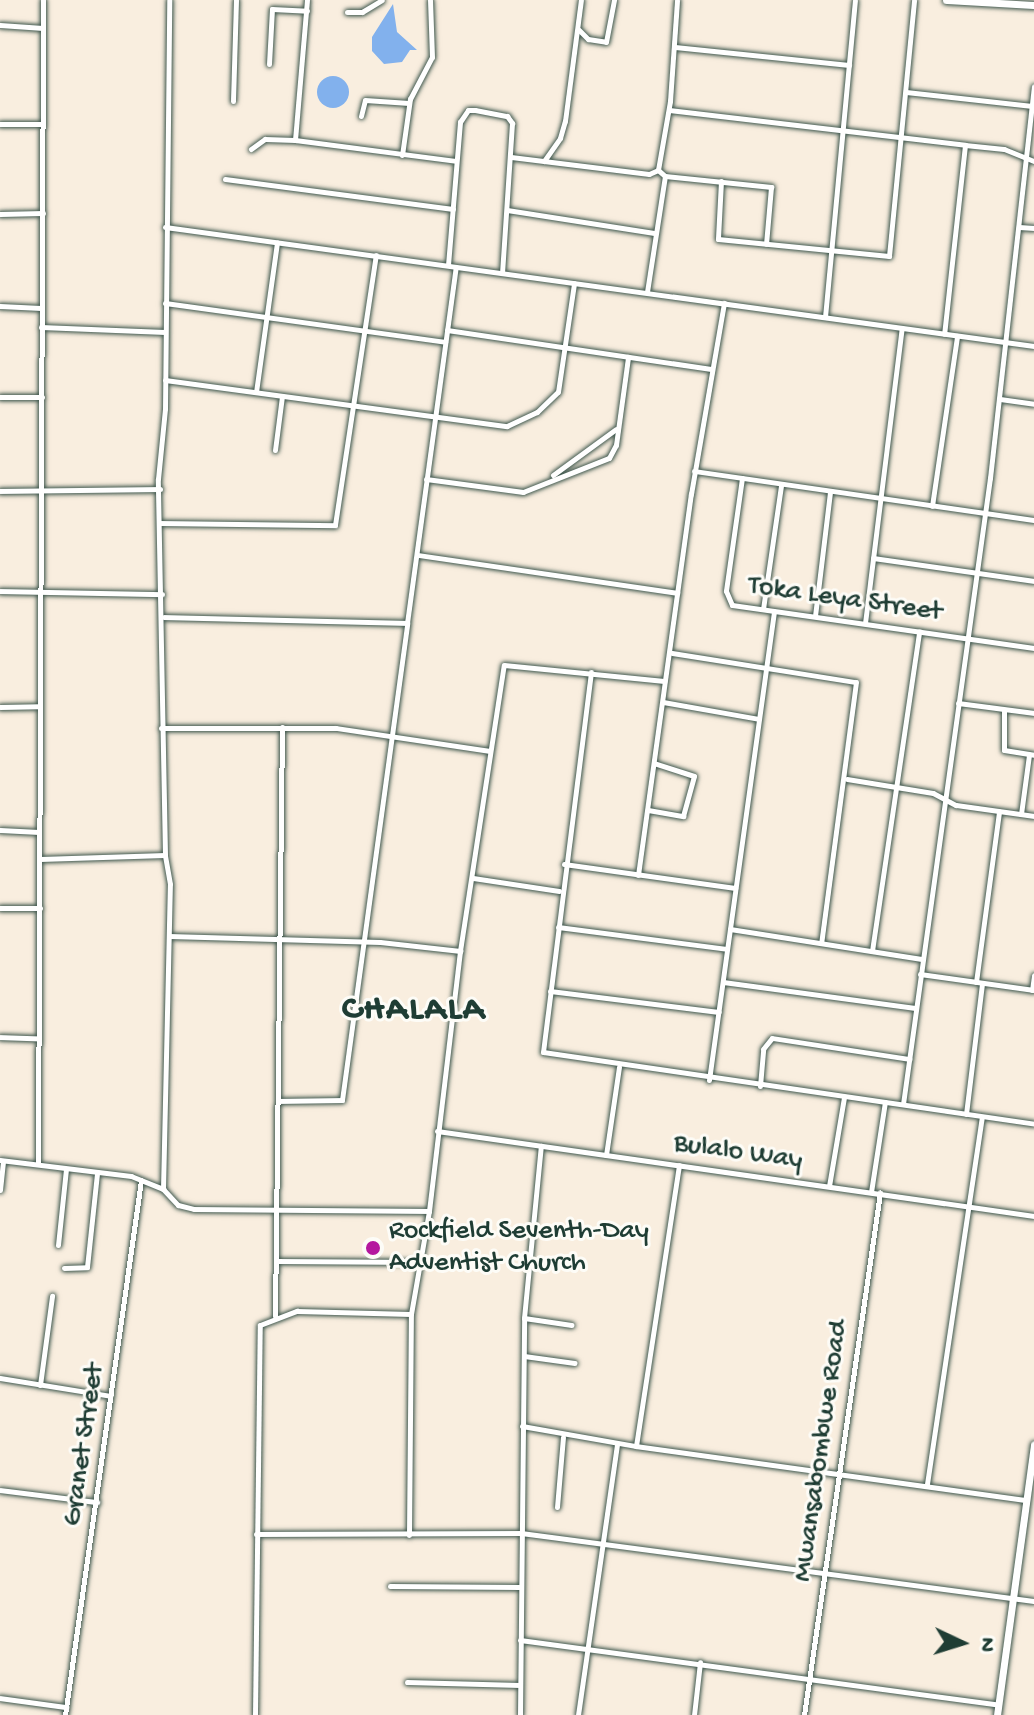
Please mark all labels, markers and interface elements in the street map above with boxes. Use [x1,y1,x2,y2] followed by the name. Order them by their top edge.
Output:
[746,570,944,630] street label: Toka Leya Street
[342,989,486,1033] district label: CHALALA
[671,1127,805,1179] street label: Bulalo Way
[389,1215,649,1281] place label: Rockfield Seventh-Day Adventist Church
[364,1239,382,1257] marker: Rockfield Seventh-Day Adventist Church
[787,1318,857,1584] street label: Mwansabombwe Road
[57,1362,113,1528] street label: Granet Street
[922,1603,1002,1683] north arrow
[972,1637,999,1653] text: N

